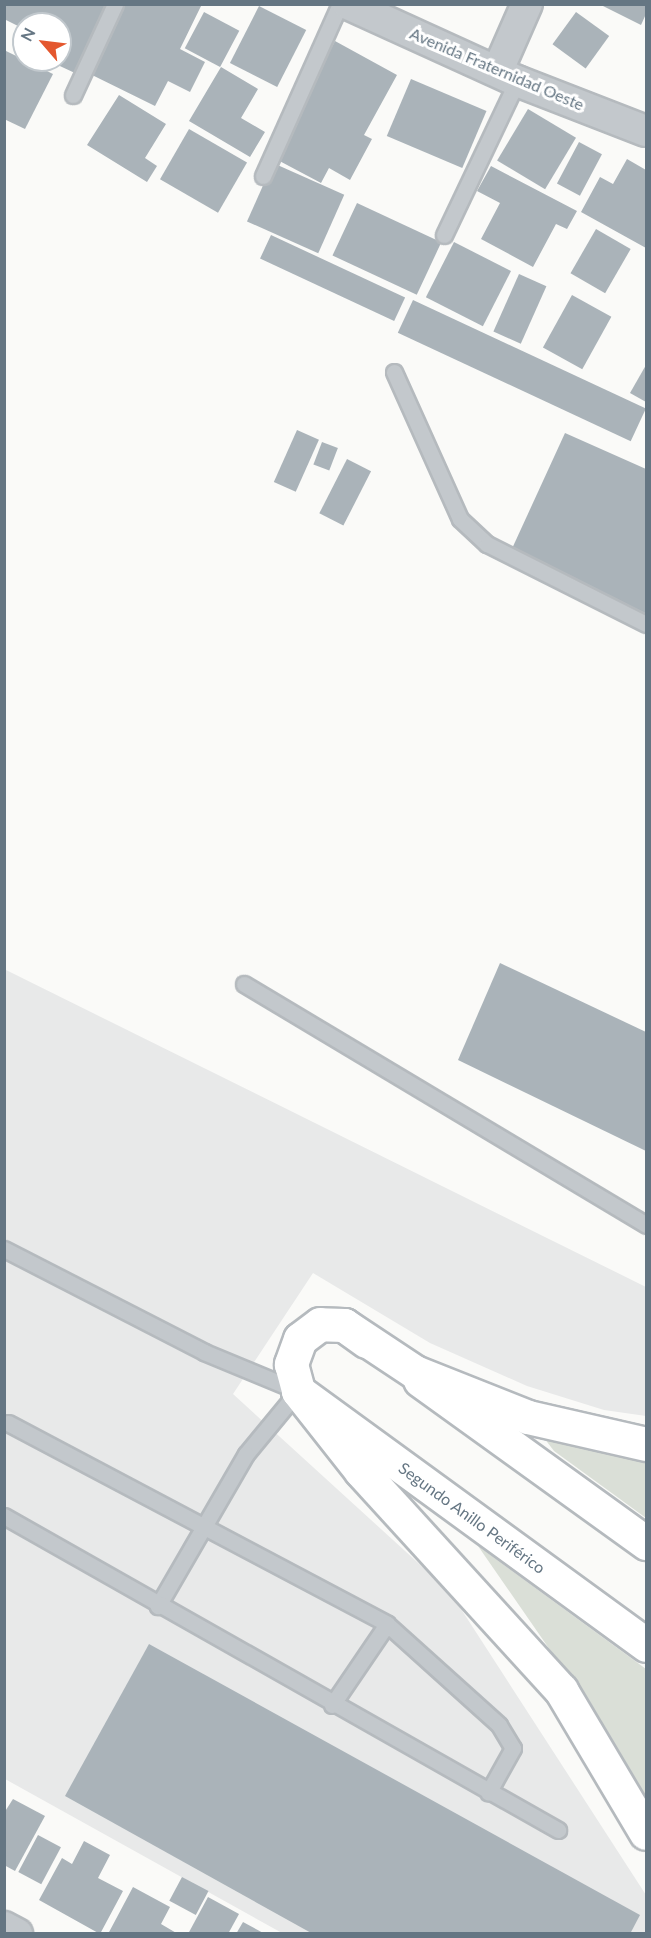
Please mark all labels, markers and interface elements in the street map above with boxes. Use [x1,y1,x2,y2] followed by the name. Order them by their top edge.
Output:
[12,12,72,72] north arrow
[16,24,39,44] text: N
[407,24,587,114] street label: Avenida Fraternidad Oeste
[395,1458,549,1578] street label: Segundo Anillo Periférico

